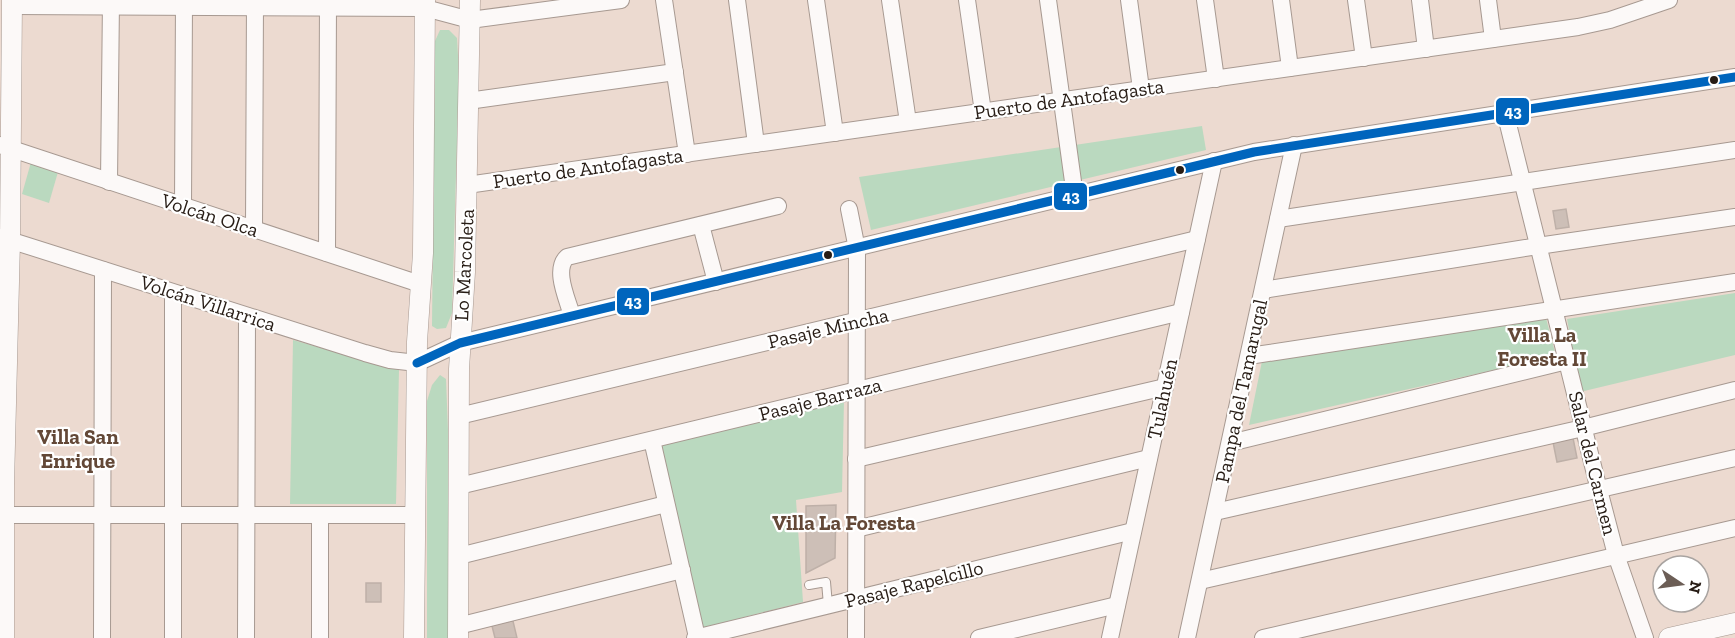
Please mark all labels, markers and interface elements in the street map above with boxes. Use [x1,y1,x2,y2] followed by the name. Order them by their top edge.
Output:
[972,74,1166,124] street label: Puerto de Antofagasta
[1708,74,1720,86] unlabelled marker
[1495,97,1530,126] line badge: 43
[1504,102,1522,121] text: 43
[491,143,685,193] street label: Puerto de Antofagasta
[1174,164,1186,176] unlabelled marker
[1053,182,1088,211] line badge: 43
[1062,187,1080,206] text: 43
[157,188,262,242] street label: Volcán Olca
[449,208,479,322] street label: Lo Marcoleta
[822,249,834,261] unlabelled marker
[136,269,279,336] street label: Volcán Villarrica
[616,287,650,316] line badge: 43
[624,292,642,311] text: 43
[1210,297,1272,485] street label: Pampa del Tamarugal
[765,302,891,354] street label: Pasaje Mincha
[1497,322,1587,371] district label: Villa La Foresta II
[1142,356,1182,442] street label: Tulahuén
[756,372,884,426] street label: Pasaje Barraza
[1564,389,1623,538] street label: Salar del Carmen
[37,424,119,473] district label: Villa San Enrique
[772,510,916,535] district label: Villa La Foresta
[1651,554,1711,614] north arrow
[842,555,986,613] street label: Pasaje Rapelcillo
[1685,579,1706,595] text: N

